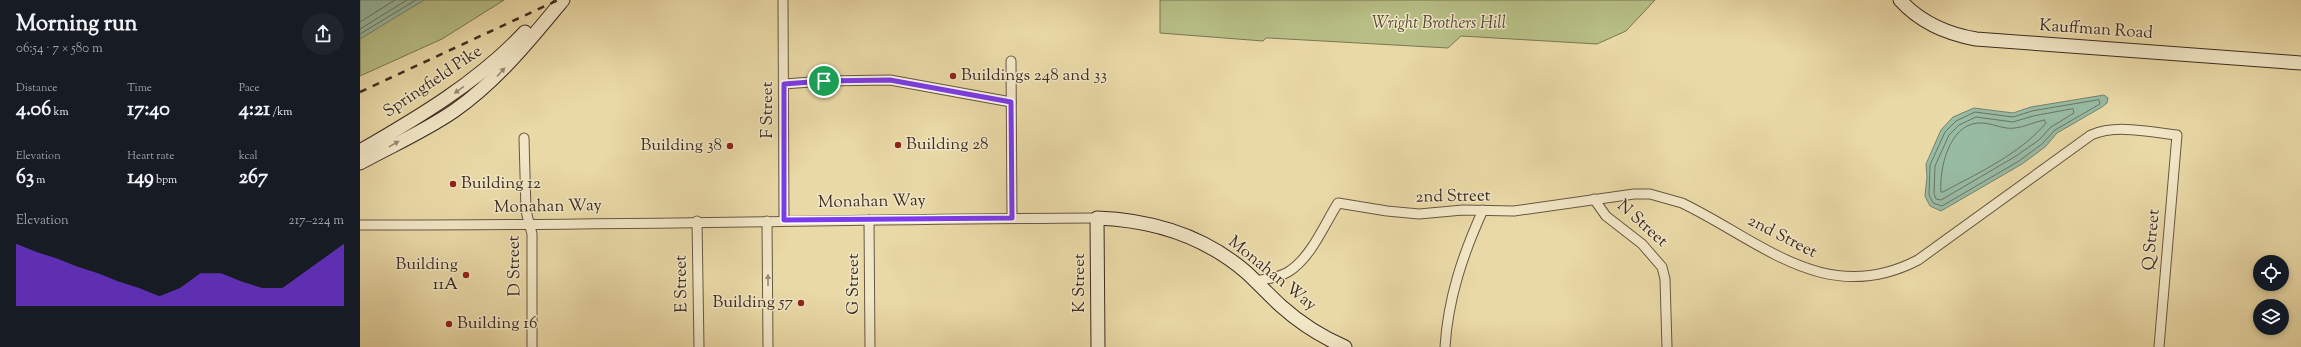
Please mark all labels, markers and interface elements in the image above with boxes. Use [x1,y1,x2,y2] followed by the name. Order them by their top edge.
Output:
[16,9,138,41] text: Morning run
[1372,12,1506,36] park label: Wright Brothers Hill
[302,13,344,55] button: share
[2038,14,2154,46] street label: Kauffman Road
[16,40,103,58] text: 06:54 · 7 × 580 m
[379,40,487,124] street label: Springfield Pike
[807,64,841,98] pin
[961,64,1107,88] place label: Buildings 248 and 33
[496,67,506,77] one-way arrow
[813,70,835,92] icon: arrive
[948,71,958,81] marker: Buildings 248 and 33
[16,80,57,96] text: Distance
[127,80,152,96] text: Time
[239,80,260,96] text: Pace
[756,81,780,138] street label: F Street
[453,86,464,94] one-way arrow
[16,96,51,125] text: 4.06
[127,96,170,125] text: 17:40
[239,96,270,125] text: 4:21
[51,104,69,120] text: km
[270,104,292,120] text: /km
[906,133,989,157] place label: Building 28
[641,134,722,158] place label: Building 38
[893,140,903,150] marker: Building 28
[388,141,400,148] one-way arrow
[725,141,735,151] marker: Building 38
[16,148,61,164] text: Elevation
[127,148,174,164] text: Heart rate
[239,148,258,164] text: kcal
[16,164,34,193] text: 63
[127,164,154,193] text: 149
[239,164,268,193] text: 267
[34,172,45,188] text: m
[154,172,177,188] text: bpm
[461,172,541,196] place label: Building 12
[448,179,458,189] marker: Building 12
[1415,184,1491,210] street label: 2nd Street
[818,189,927,215] street label: Monahan Way
[494,194,603,220] street label: Monahan Way
[1611,195,1673,253] street label: N Street
[2137,208,2167,272] street label: Q Street
[1743,209,1821,265] street label: 2nd Street
[16,212,69,230] text: Elevation
[289,212,344,230] text: 217–224 m
[1222,231,1322,318] street label: Monahan Way
[502,235,528,297] street label: D Street
[395,253,458,297] place label: Building 11A
[842,253,866,315] street label: G Street
[1068,253,1092,313] street label: K Street
[669,255,695,313] street label: E Street
[2253,255,2289,335] map controls
[2253,255,2289,291] button: locate
[461,270,471,280] marker: Building 11A
[764,274,771,286] one-way arrow
[713,291,793,315] place label: Building 57
[796,298,806,308] marker: Building 57
[2253,299,2289,335] button: layers
[457,312,537,336] place label: Building 16
[444,319,454,329] marker: Building 16

